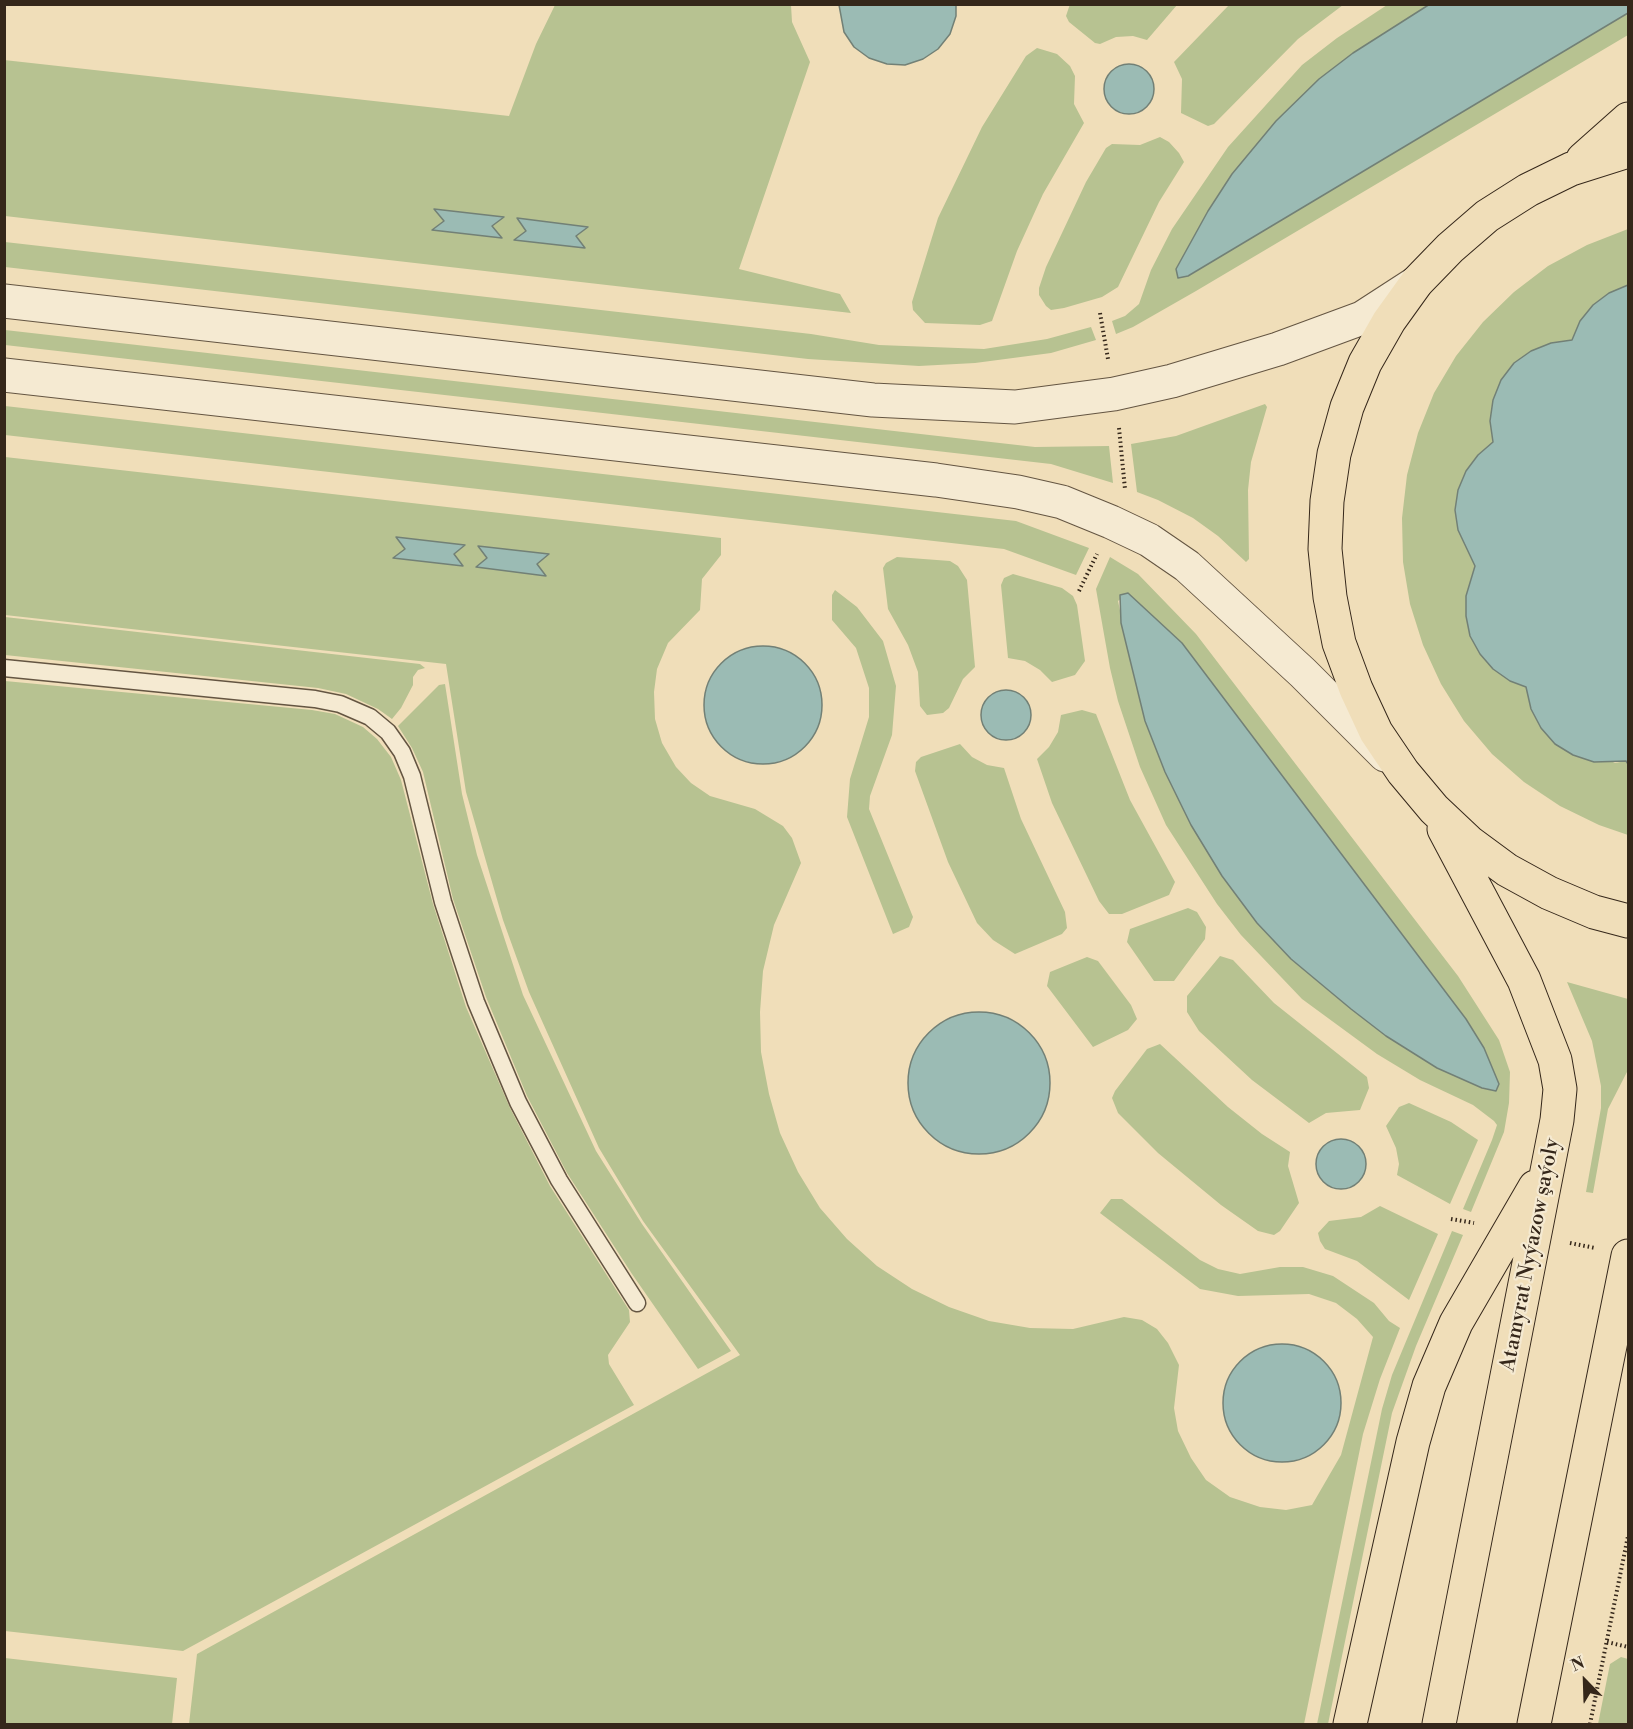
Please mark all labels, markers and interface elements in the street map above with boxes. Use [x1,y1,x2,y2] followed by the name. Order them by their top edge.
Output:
[1496,1136,1566,1374] street label: Atamyrat Nyýazow şaýoly
[1555,1651,1615,1711] north arrow
[1568,1653,1588,1676] text: N

